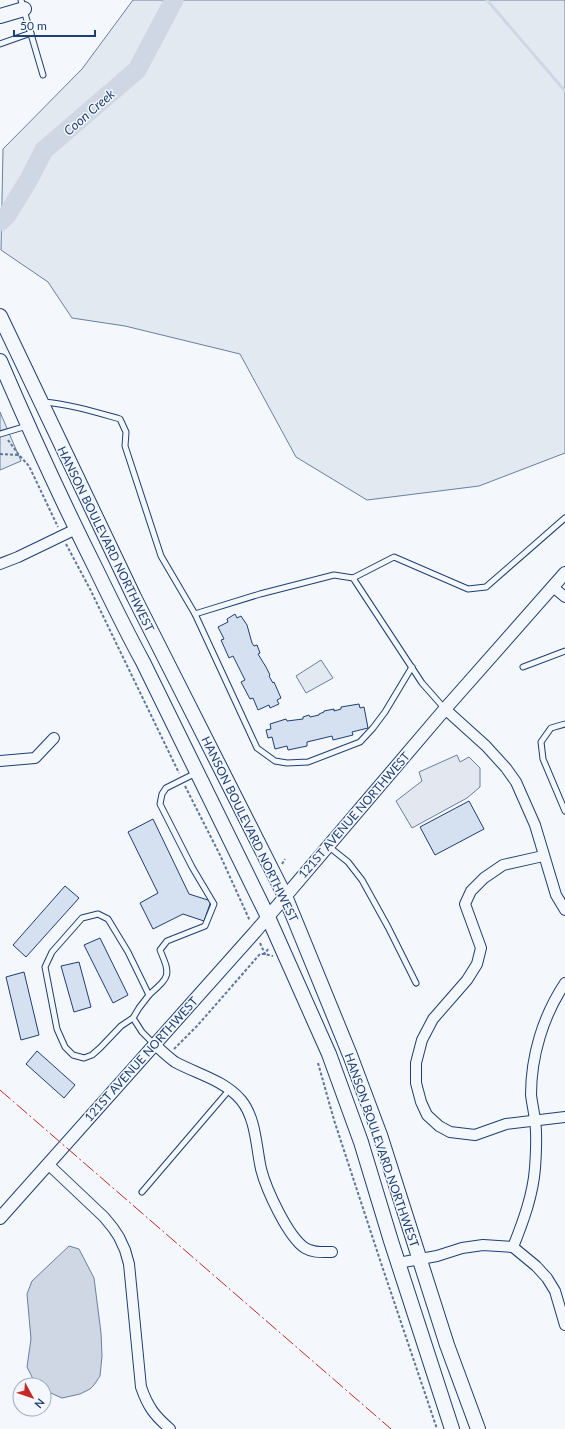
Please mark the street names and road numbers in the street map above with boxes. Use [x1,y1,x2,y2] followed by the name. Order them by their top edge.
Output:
[54,444,158,634] street label: HANSON BOULEVARD NORTHWEST
[198,734,302,924] street label: HANSON BOULEVARD NORTHWEST
[295,749,413,881] street label: 121ST AVENUE NORTHWEST
[81,994,201,1124] street label: 121ST AVENUE NORTHWEST
[342,1051,422,1249] street label: HANSON BOULEVARD NORTHWEST

